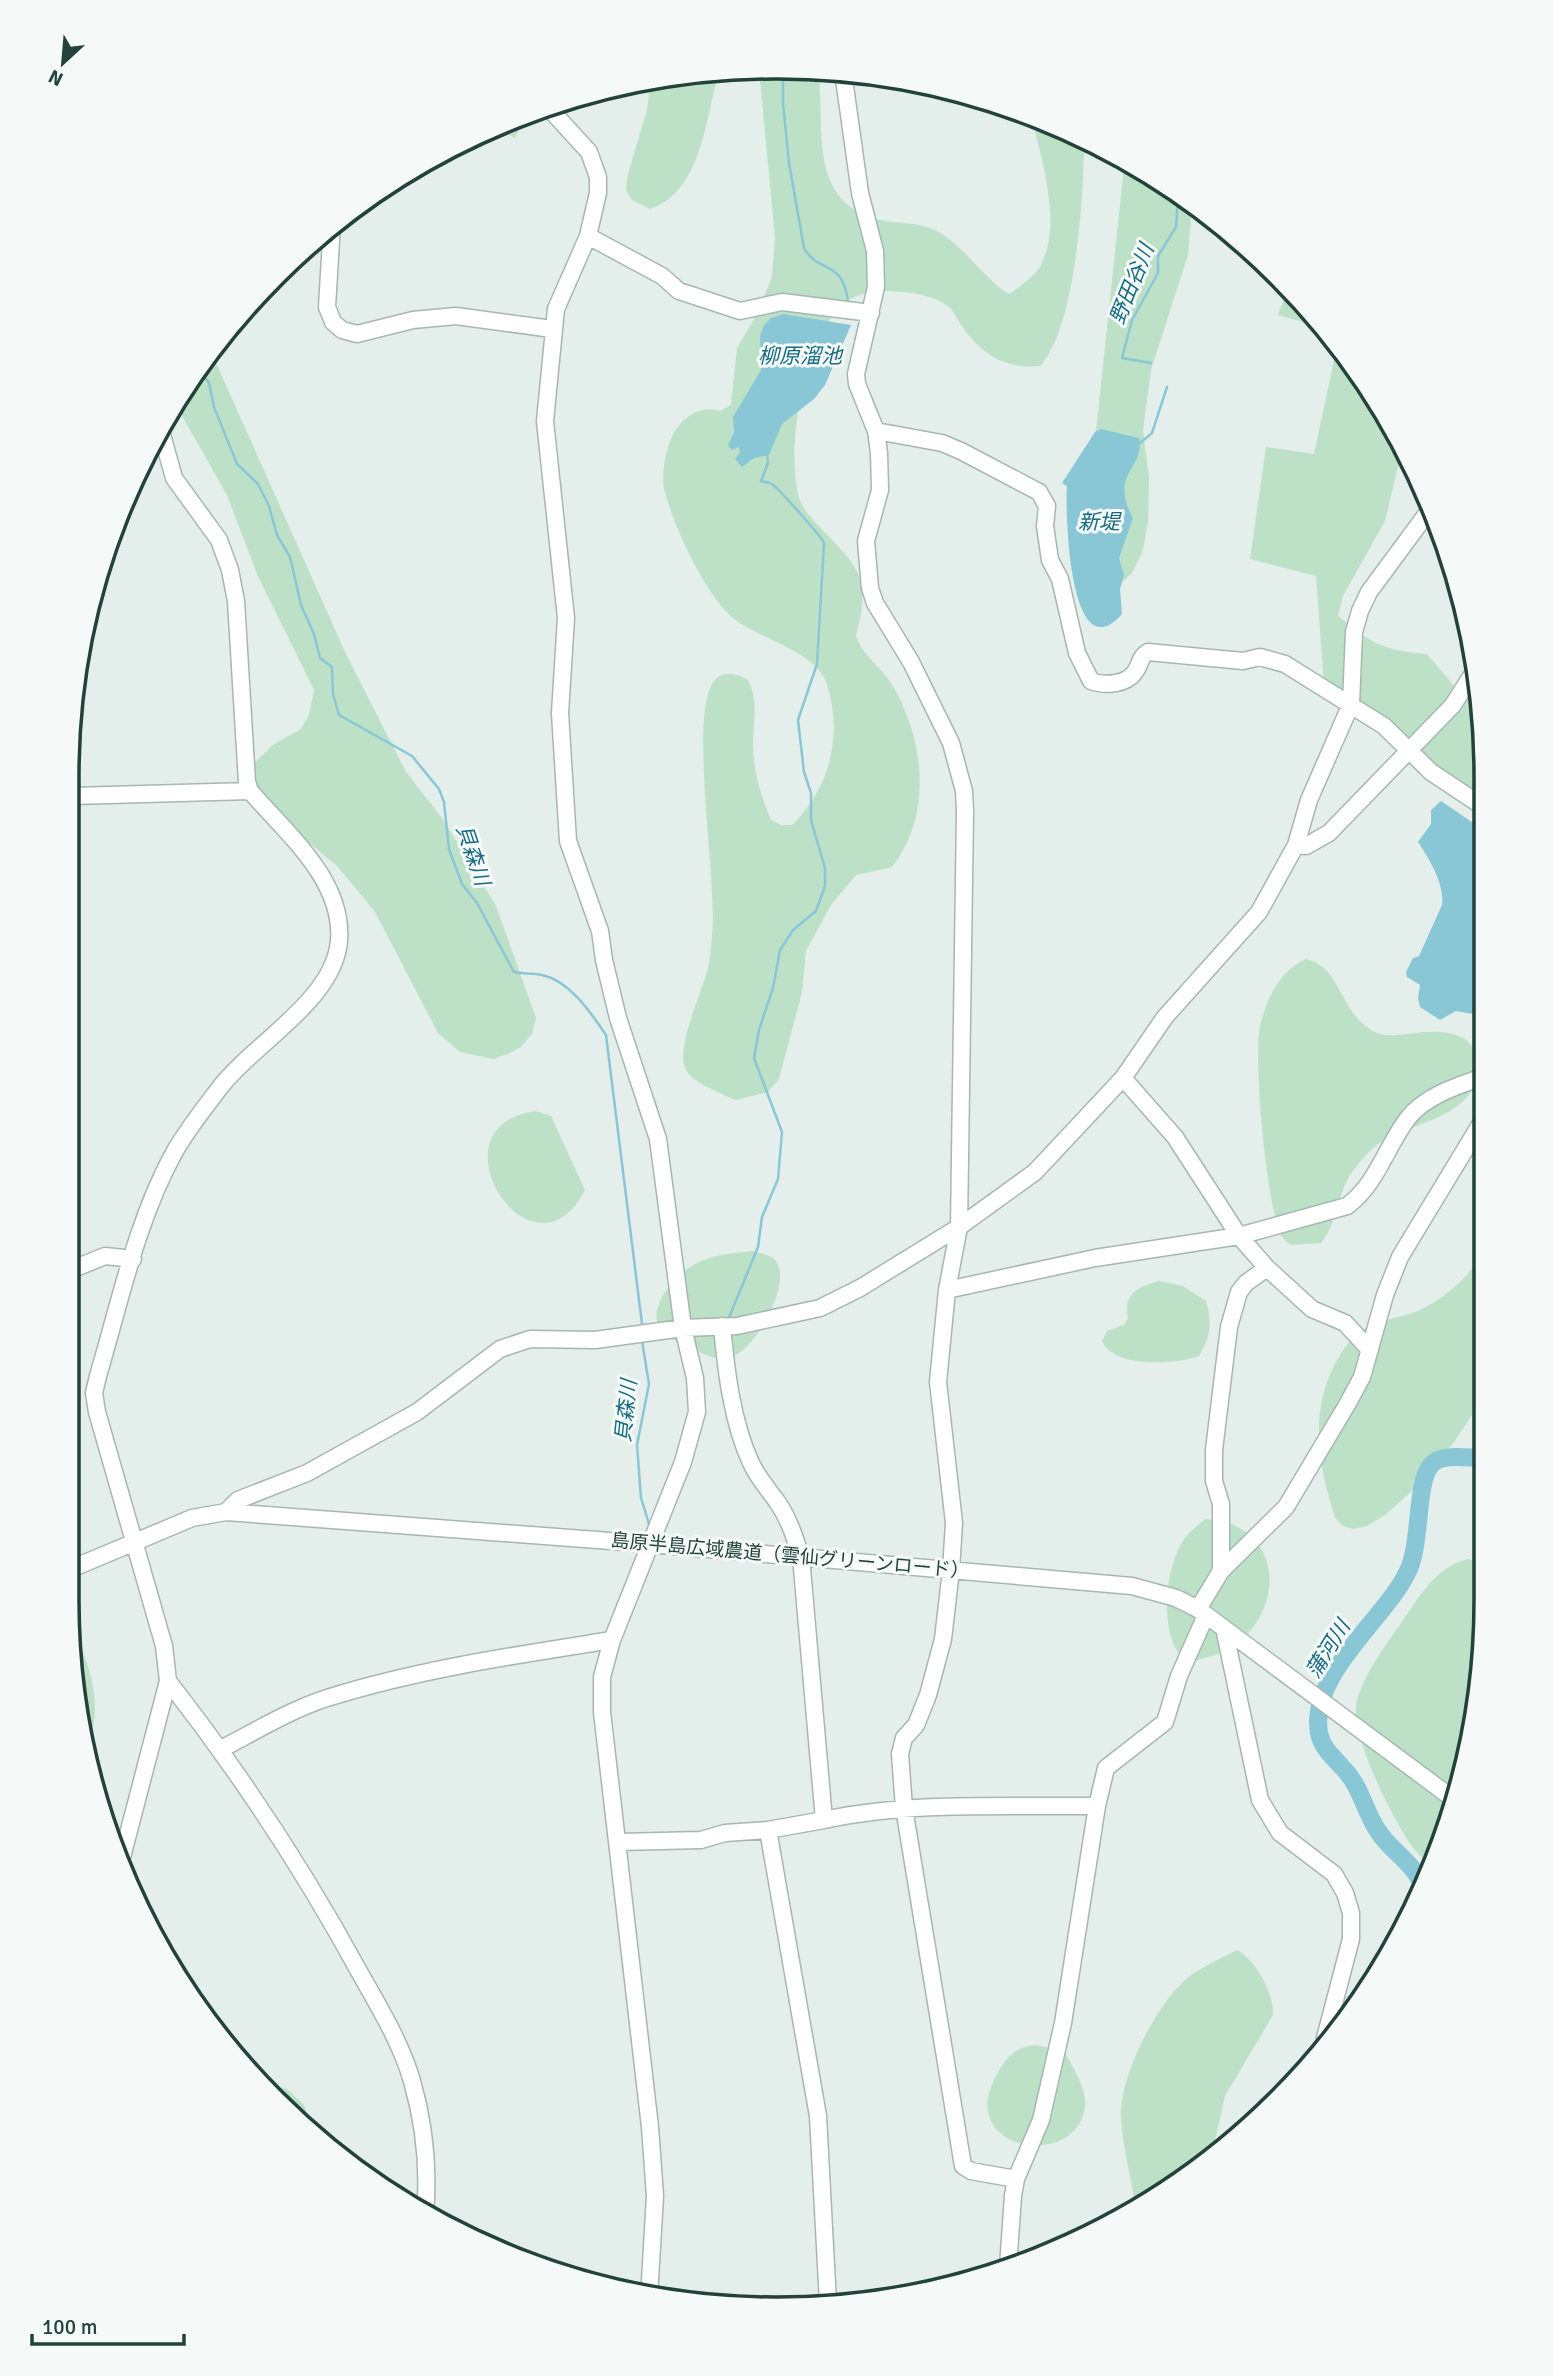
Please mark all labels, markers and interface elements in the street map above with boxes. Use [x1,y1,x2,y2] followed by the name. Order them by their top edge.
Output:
[28,28,98,98] north arrow
[45,64,67,91] text: N
[1104,238,1161,328] water label: 野田谷川
[758,343,844,369] water label: 柳原溜池
[1078,509,1122,535] water label: 新堤
[450,821,496,891] water label: 貝森川
[610,1376,642,1444] water label: 貝森川
[610,1528,970,1584] street label: 島原半島広域農道（雲仙グリーンロード）
[1300,1614,1357,1683] water label: 蒲河川
[32,2302,184,2346] scale bar
[42,2314,97,2340] text: 100 m

